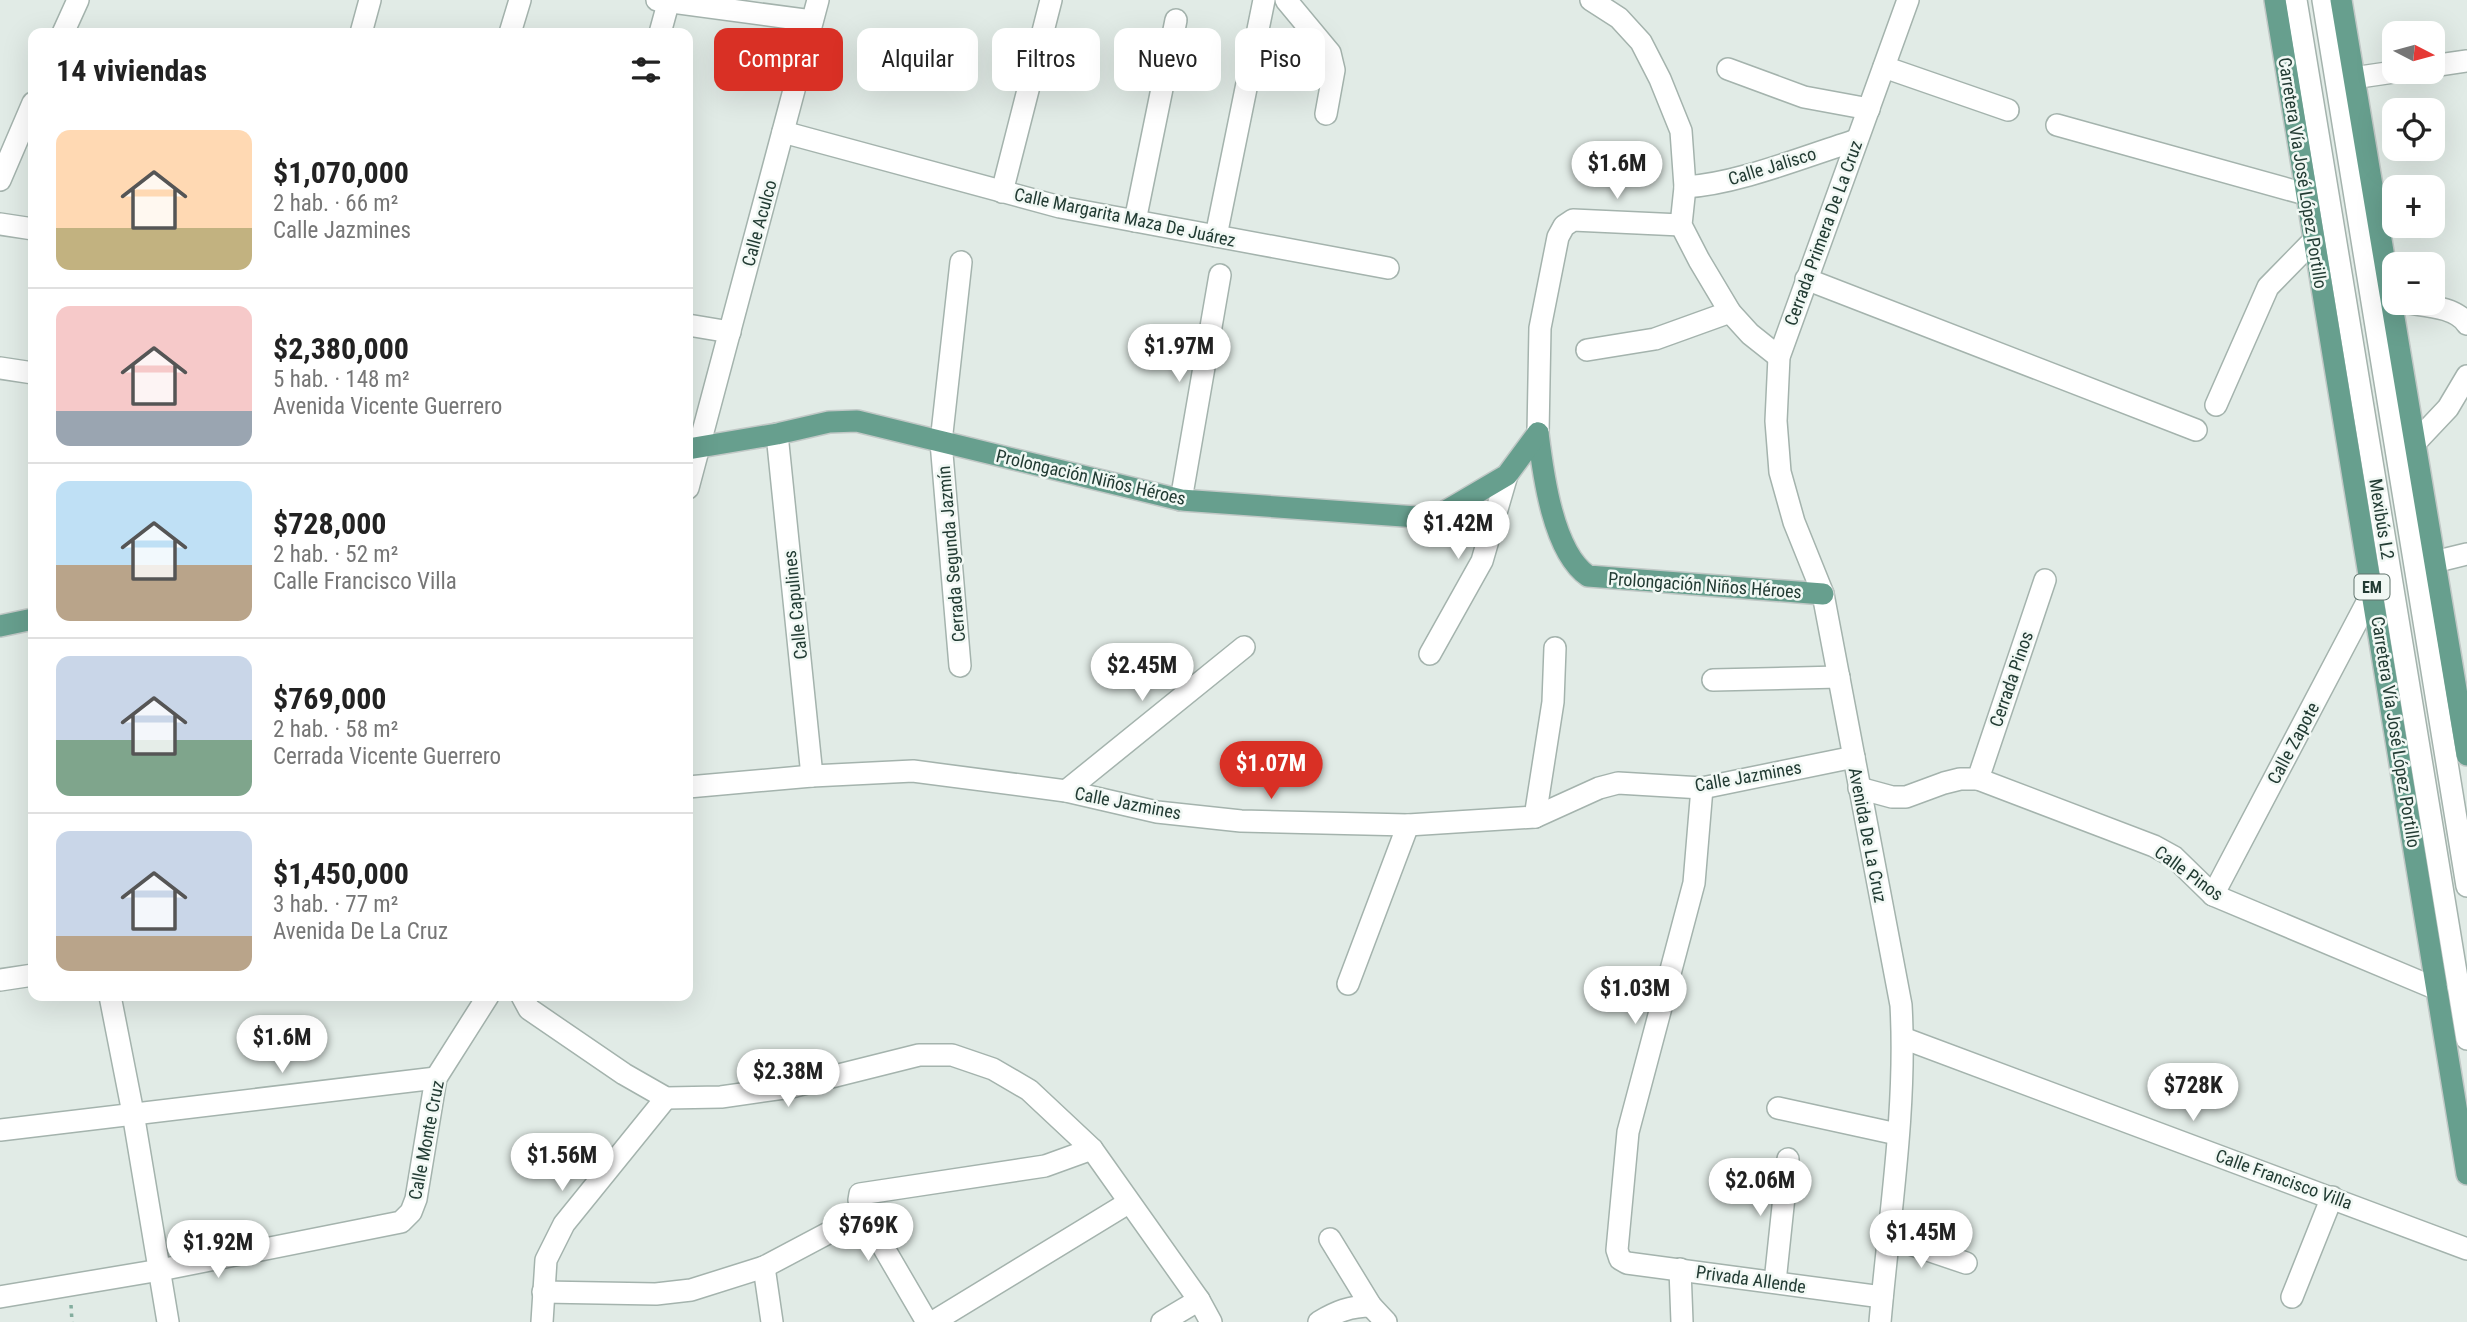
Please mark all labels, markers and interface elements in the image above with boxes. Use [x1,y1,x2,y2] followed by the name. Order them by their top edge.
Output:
[2382,21,2445,84] north arrow
[2382,21,2445,315] map controls
[714,28,843,91] chip: Comprar
[857,28,978,91] chip: Alquilar
[992,28,1100,91] chip: Filtros
[1114,28,1221,91] chip: Nuevo
[1235,28,1325,91] chip: Piso
[627,51,665,89] icon: filters
[56,53,207,88] text: 14 viviendas
[2274,56,2332,290] street label: Carretera Vía José López Portillo
[2382,98,2445,161] button: locate
[1780,137,1866,328] street label: Cerrada Primera De La Cruz
[1568,142,1666,201] pin: $1.6M
[1726,143,1818,189] street label: Calle Jalisco
[1588,150,1647,177] text: $1.6M
[273,155,409,190] text: $1,070,000
[112,158,196,242] icon: home
[2382,175,2445,238] button: +
[737,178,781,268] street label: Calle Aculco
[1012,183,1238,251] street label: Calle Margarita Maza De Juárez
[273,190,398,217] text: 2 hab. · 66 m²
[273,217,411,244] text: Calle Jazmines
[2382,252,2445,315] button: −
[1122,324,1236,384] pin: $1.97M
[273,331,409,366] text: $2,380,000
[1144,333,1214,360] text: $1.97M
[112,334,196,418] icon: home
[273,366,410,393] text: 5 hab. · 148 m²
[273,393,502,420] text: Avenida Vicente Guerrero
[994,445,1188,509] street label: Prolongación Niños Héroes
[933,465,969,643] street label: Cerrada Segunda Jazmín
[2365,477,2399,561] street label: Mexibús L2
[1401,502,1515,561] pin: $1.42M
[273,506,386,541] text: $728,000
[112,509,196,593] icon: home
[1423,510,1493,537] text: $1.42M
[273,541,398,568] text: 2 hab. · 52 m²
[779,549,811,661] street label: Calle Capulines
[273,568,457,595] text: Calle Francisco Villa
[1607,568,1803,602] street label: Prolongación Niños Héroes
[2354,574,2390,600] road number: EM
[2367,615,2425,849] street label: Carretera Vía José López Portillo
[1985,628,2037,730] street label: Cerrada Pinos
[1085,644,1199,703] pin: $2.45M
[1107,652,1177,679] text: $2.45M
[273,681,386,716] text: $769,000
[112,684,196,768] icon: home
[2263,699,2323,787] street label: Calle Zapote
[273,716,398,743] text: 2 hab. · 58 m²
[1214,742,1328,801] pin: $1.07M
[273,743,501,770] text: Cerrada Vicente Guerrero
[1236,750,1306,777] text: $1.07M
[1693,756,1803,796] street label: Calle Jazmines
[1845,766,1891,904] street label: Avenida De La Cruz
[1073,782,1183,824] street label: Calle Jazmines
[2151,841,2227,905] street label: Calle Pinos
[273,856,409,891] text: $1,450,000
[112,859,196,943] icon: home
[273,891,398,918] text: 3 hab. · 77 m²
[273,918,448,945] text: Avenida De La Cruz
[1578,967,1692,1026] pin: $1.03M
[1600,975,1670,1002] text: $1.03M
[233,1016,331,1075] pin: $1.6M
[253,1024,312,1051] text: $1.6M
[731,1050,845,1109] pin: $2.38M
[753,1058,823,1085] text: $2.38M
[2144,1064,2242,1123] pin: $728K
[2163,1072,2223,1099] text: $728K
[404,1078,448,1201] street label: Calle Monte Cruz
[505,1134,619,1193] pin: $1.56M
[527,1142,597,1169] text: $1.56M
[2213,1145,2355,1213] street label: Calle Francisco Villa
[1703,1158,1817,1218] pin: $2.06M
[1725,1167,1795,1194] text: $2.06M
[819,1204,917,1263] pin: $769K
[1864,1210,1978,1270] pin: $1.45M
[838,1212,898,1239] text: $769K
[1886,1219,1956,1246] text: $1.45M
[161,1220,275,1280] pin: $1.92M
[183,1229,253,1256] text: $1.92M
[1695,1261,1807,1297] street label: Privada Allende

